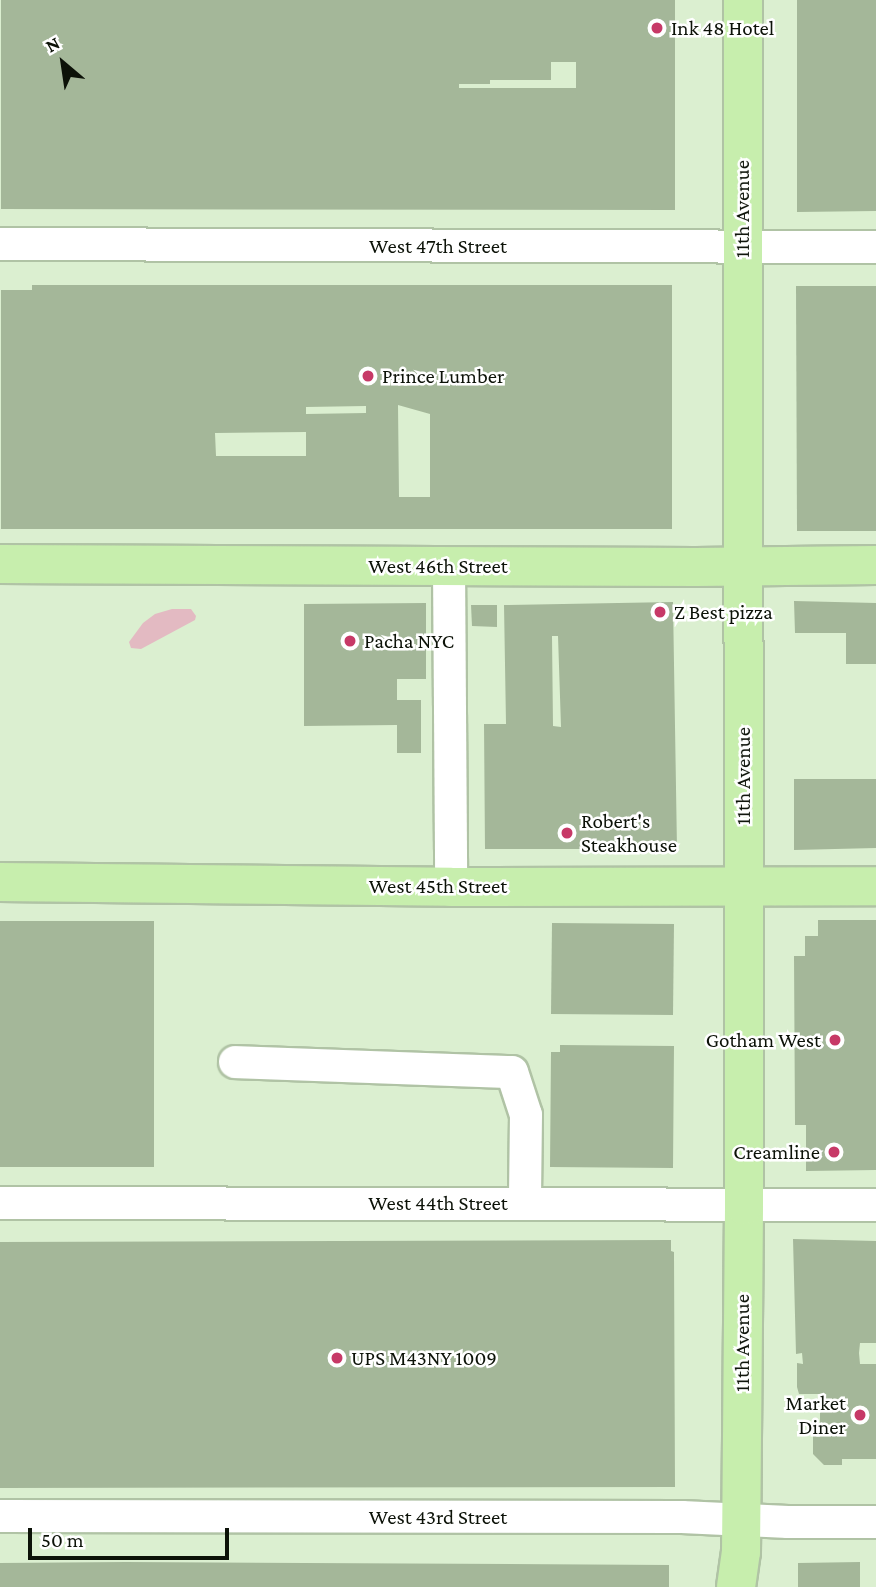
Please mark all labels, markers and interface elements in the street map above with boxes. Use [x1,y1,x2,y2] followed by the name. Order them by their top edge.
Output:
[671,15,774,41] place label: Ink 48 Hotel
[649,20,665,36] marker: Ink 48 Hotel
[28,28,98,98] north arrow
[42,32,63,57] text: N
[729,160,755,258] street label: 11th Avenue
[369,233,507,259] street label: West 47th Street
[382,363,504,389] place label: Prince Lumber
[360,368,376,384] marker: Prince Lumber
[368,553,508,579] street label: West 46th Street
[674,599,773,625] place label: Z Best pizza
[652,604,668,620] marker: Z Best pizza
[364,628,454,654] place label: Pacha NYC
[342,633,358,649] marker: Pacha NYC
[730,727,756,825] street label: 11th Avenue
[581,808,677,858] place label: Robert's Steakhouse
[559,825,575,841] marker: Robert's Steakhouse
[369,873,507,899] street label: West 45th Street
[706,1027,821,1053] place label: Gotham West
[827,1032,843,1048] marker: Gotham West
[733,1139,820,1165] place label: Creamline
[826,1144,842,1160] marker: Creamline
[368,1190,508,1216] street label: West 44th Street
[729,1294,755,1392] street label: 11th Avenue
[351,1345,497,1371] place label: UPS M43NY 1009
[329,1350,345,1366] marker: UPS M43NY 1009
[785,1390,846,1440] place label: Market Diner
[852,1407,868,1423] marker: Market Diner
[369,1504,507,1530] street label: West 43rd Street
[32,1514,233,1558] scale bar
[41,1528,84,1552] text: 50 m

